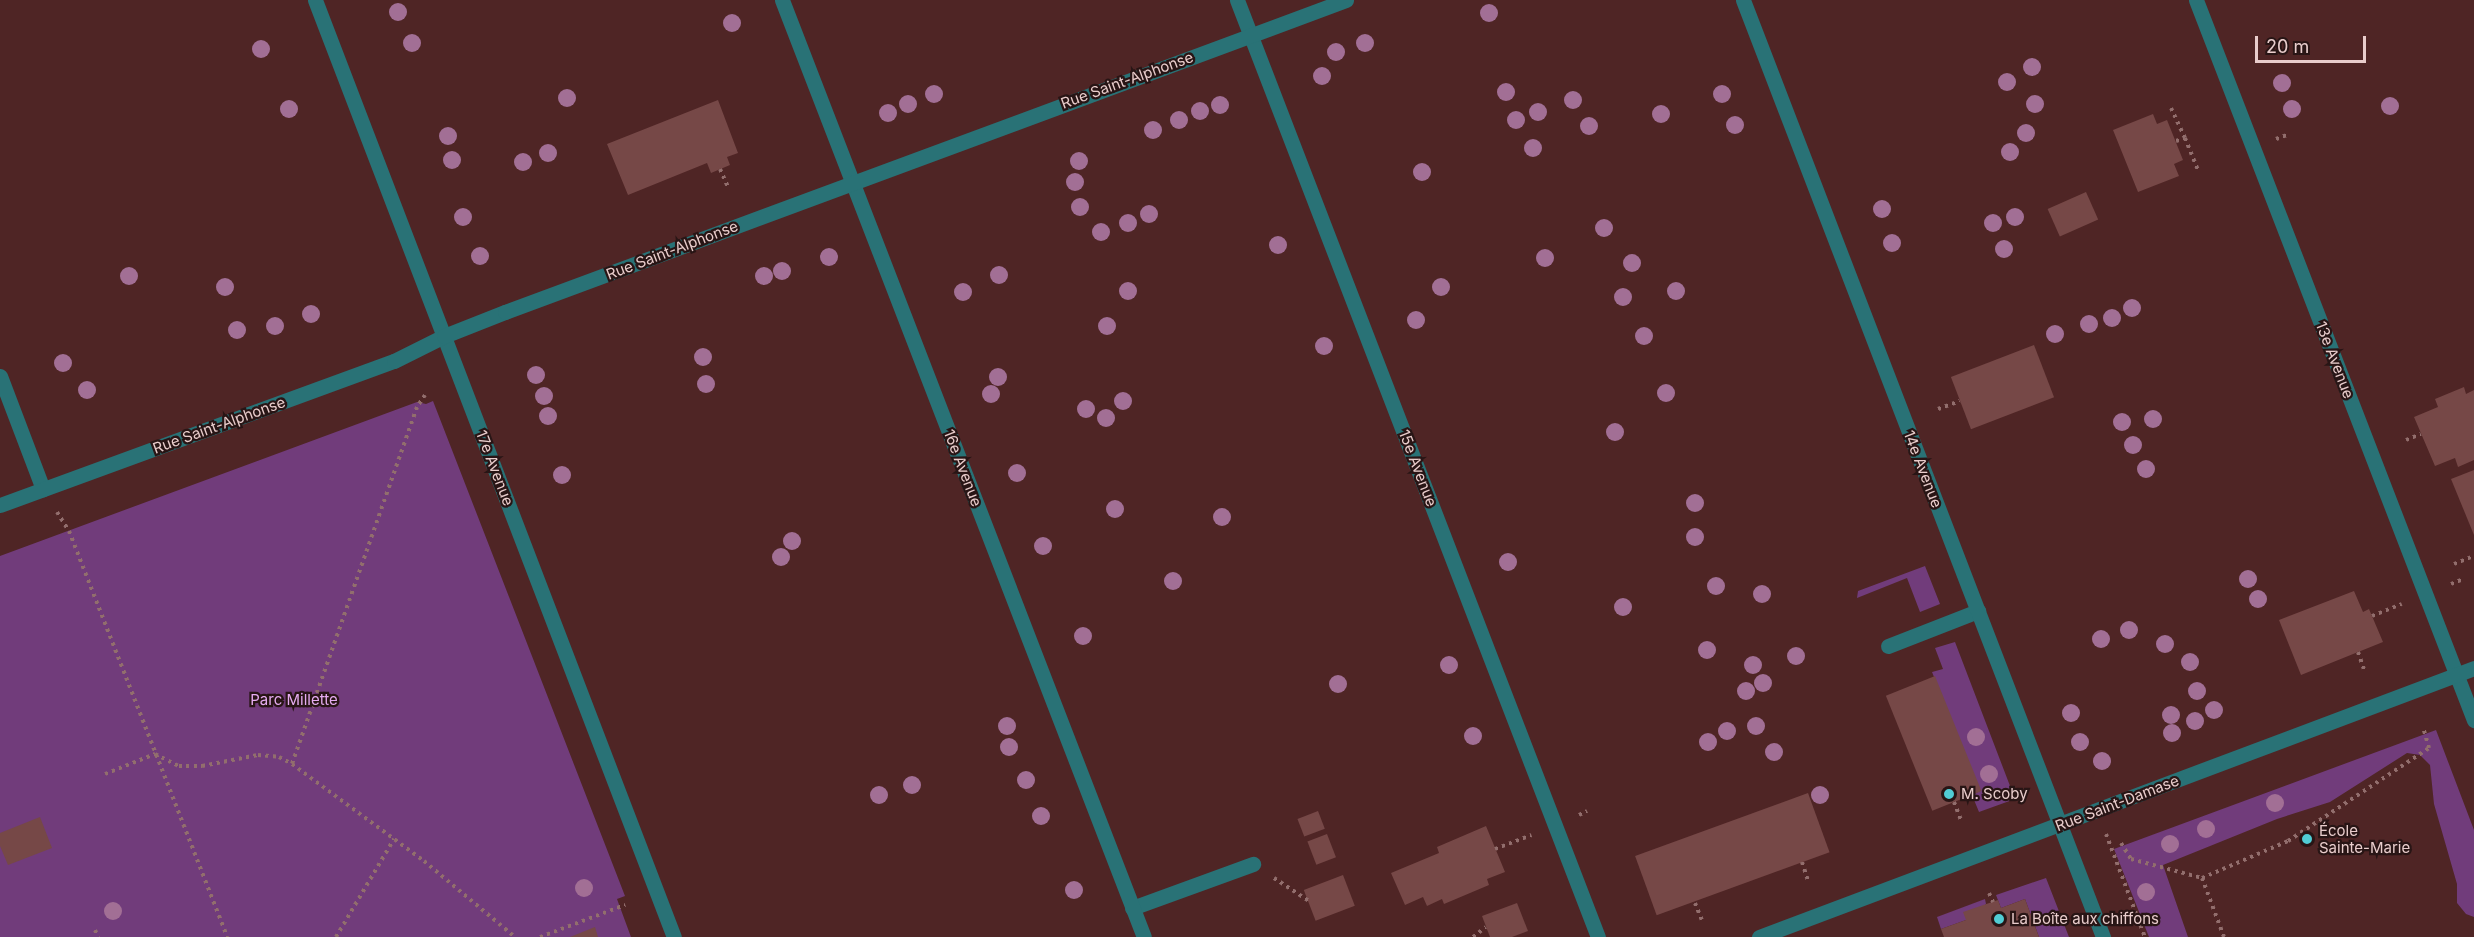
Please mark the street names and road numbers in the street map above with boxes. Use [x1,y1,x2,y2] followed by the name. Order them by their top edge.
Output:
[1058,48,1196,112] street label: Rue Saint-Alphonse
[604,217,740,283] street label: Rue Saint-Alphonse
[2312,319,2358,401] street label: 13e Avenue
[150,393,288,457] street label: Rue Saint-Alphonse
[940,427,986,509] street label: 16e Avenue
[1395,427,1441,509] street label: 15e Avenue
[472,428,518,508] street label: 17e Avenue
[1900,428,1946,510] street label: 14e Avenue
[2053,771,2181,835] street label: Rue Saint-Damase

